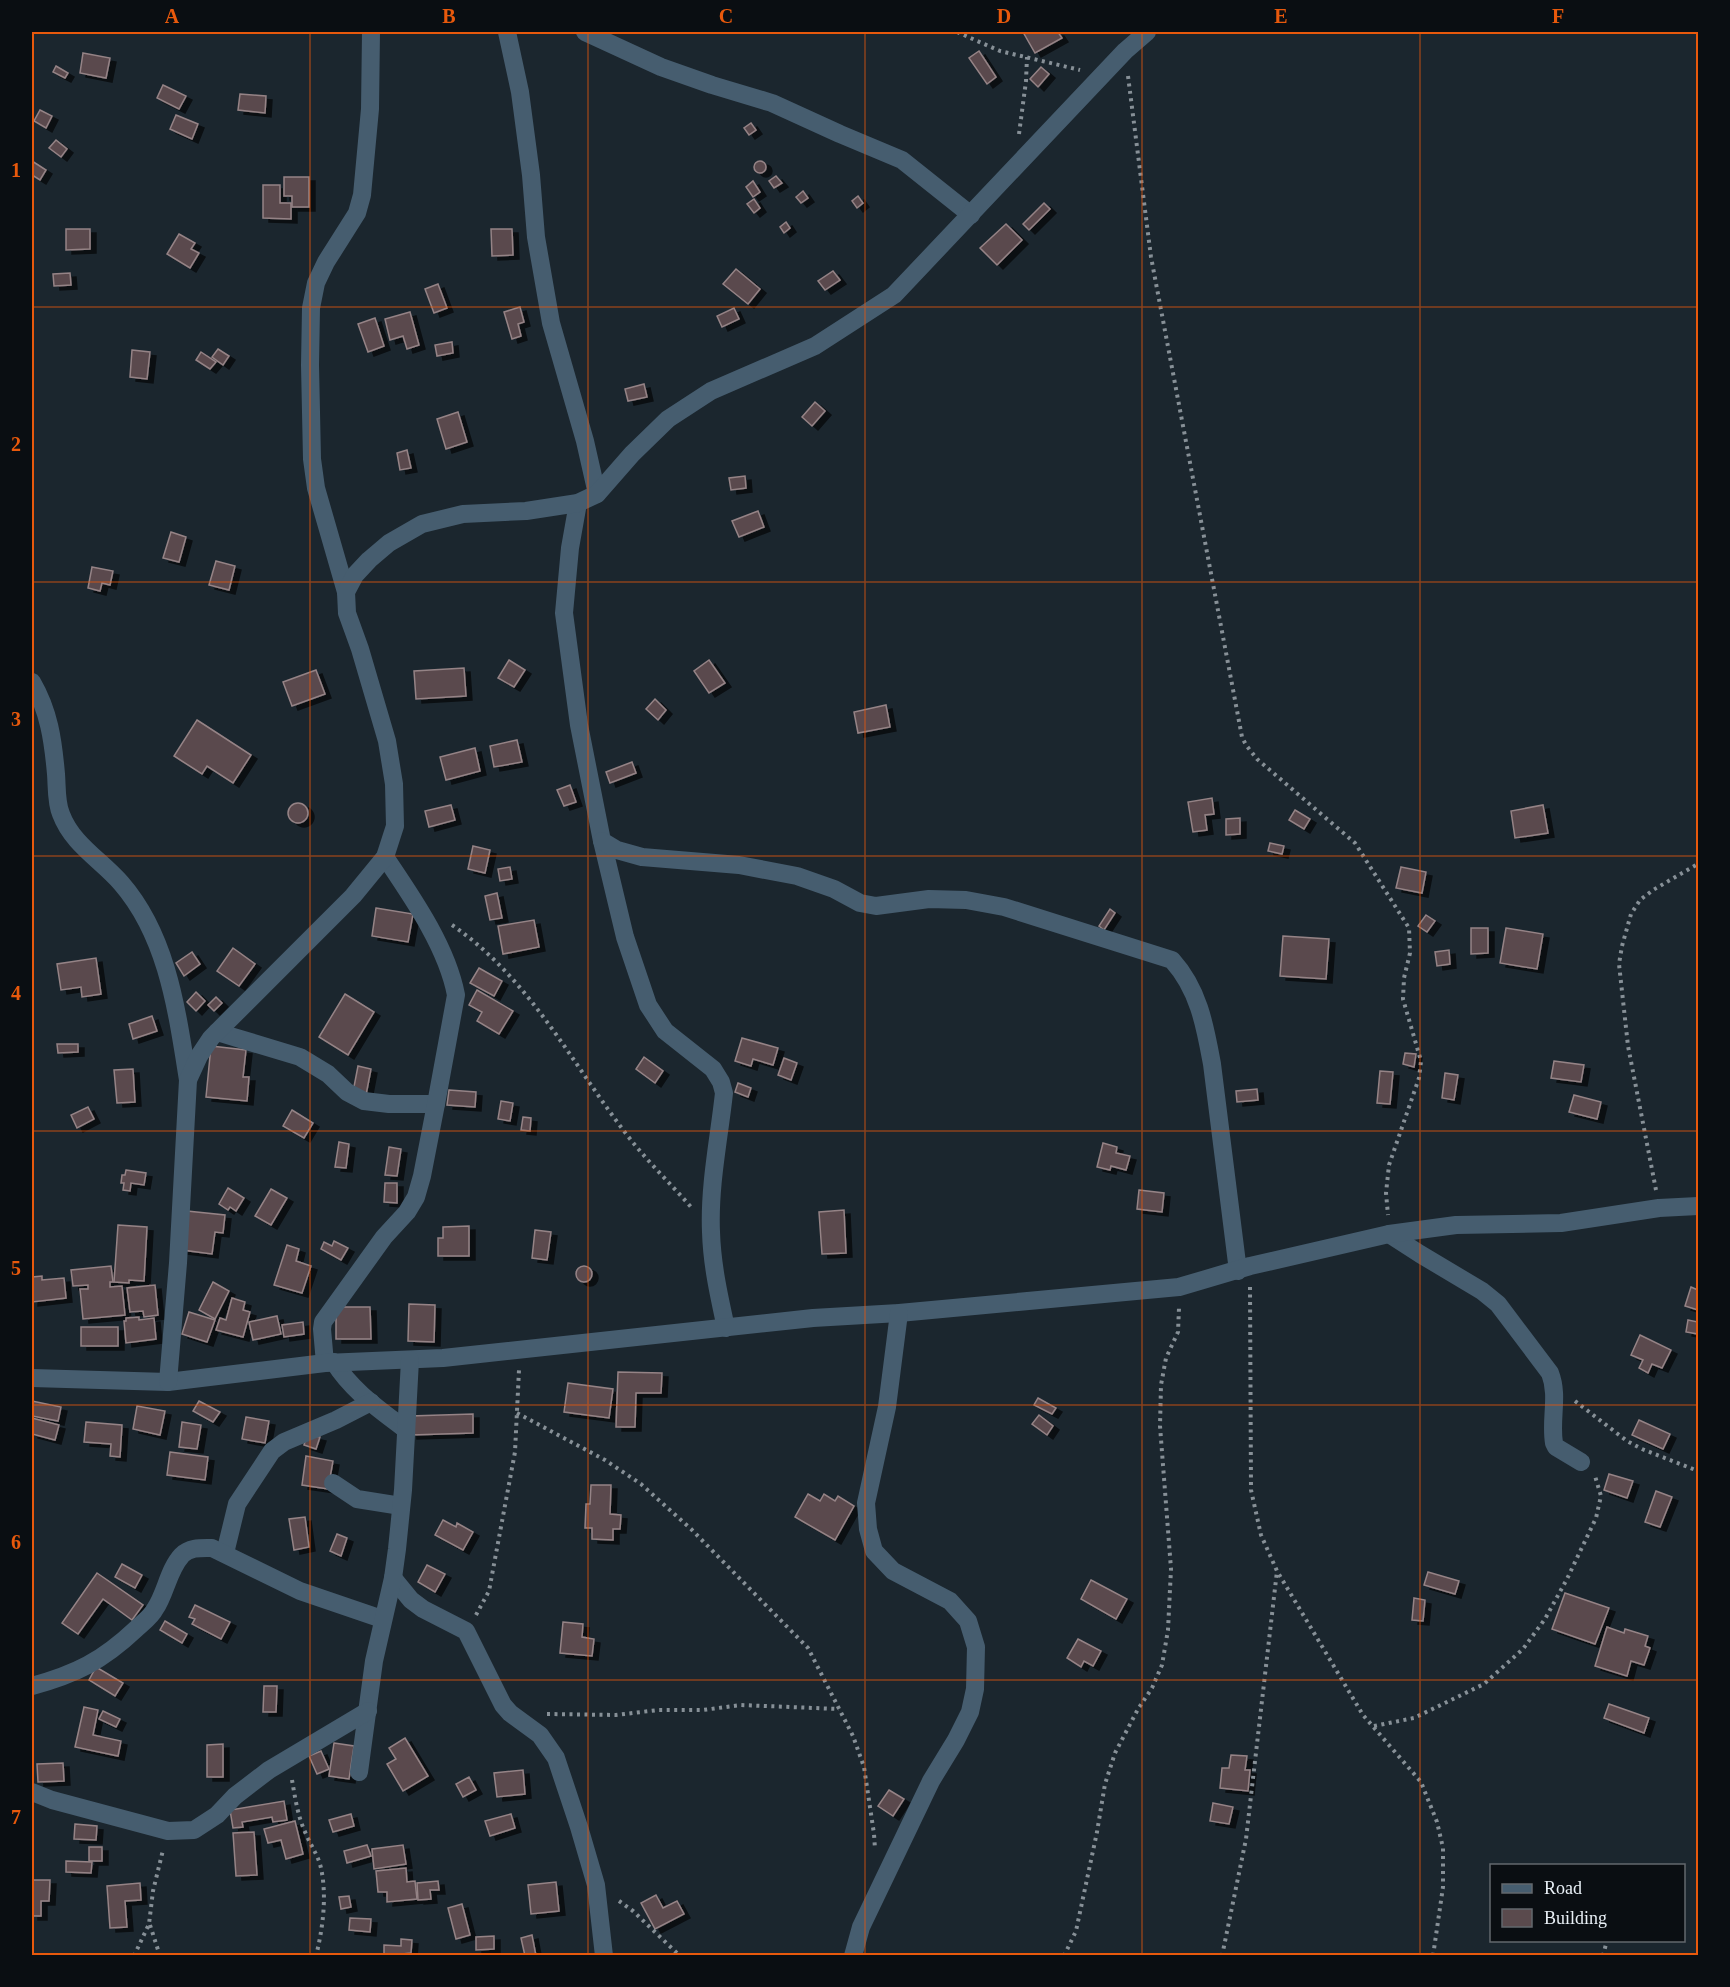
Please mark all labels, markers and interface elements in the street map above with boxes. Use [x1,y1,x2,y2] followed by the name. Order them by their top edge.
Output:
[165,5,180,27] text: A
[442,5,456,27] text: B
[719,5,733,27] text: C
[997,5,1011,27] text: D
[1274,5,1288,27] text: E
[1552,5,1564,27] text: F
[11,159,21,181] text: 1
[11,433,21,455] text: 2
[11,708,21,730] text: 3
[11,982,21,1004] text: 4
[11,1257,21,1279] text: 5
[11,1531,21,1553] text: 6
[11,1806,21,1828] text: 7
[1490,1864,1685,1942] legend
[1544,1878,1582,1898] text: Road
[1544,1908,1607,1928] text: Building

